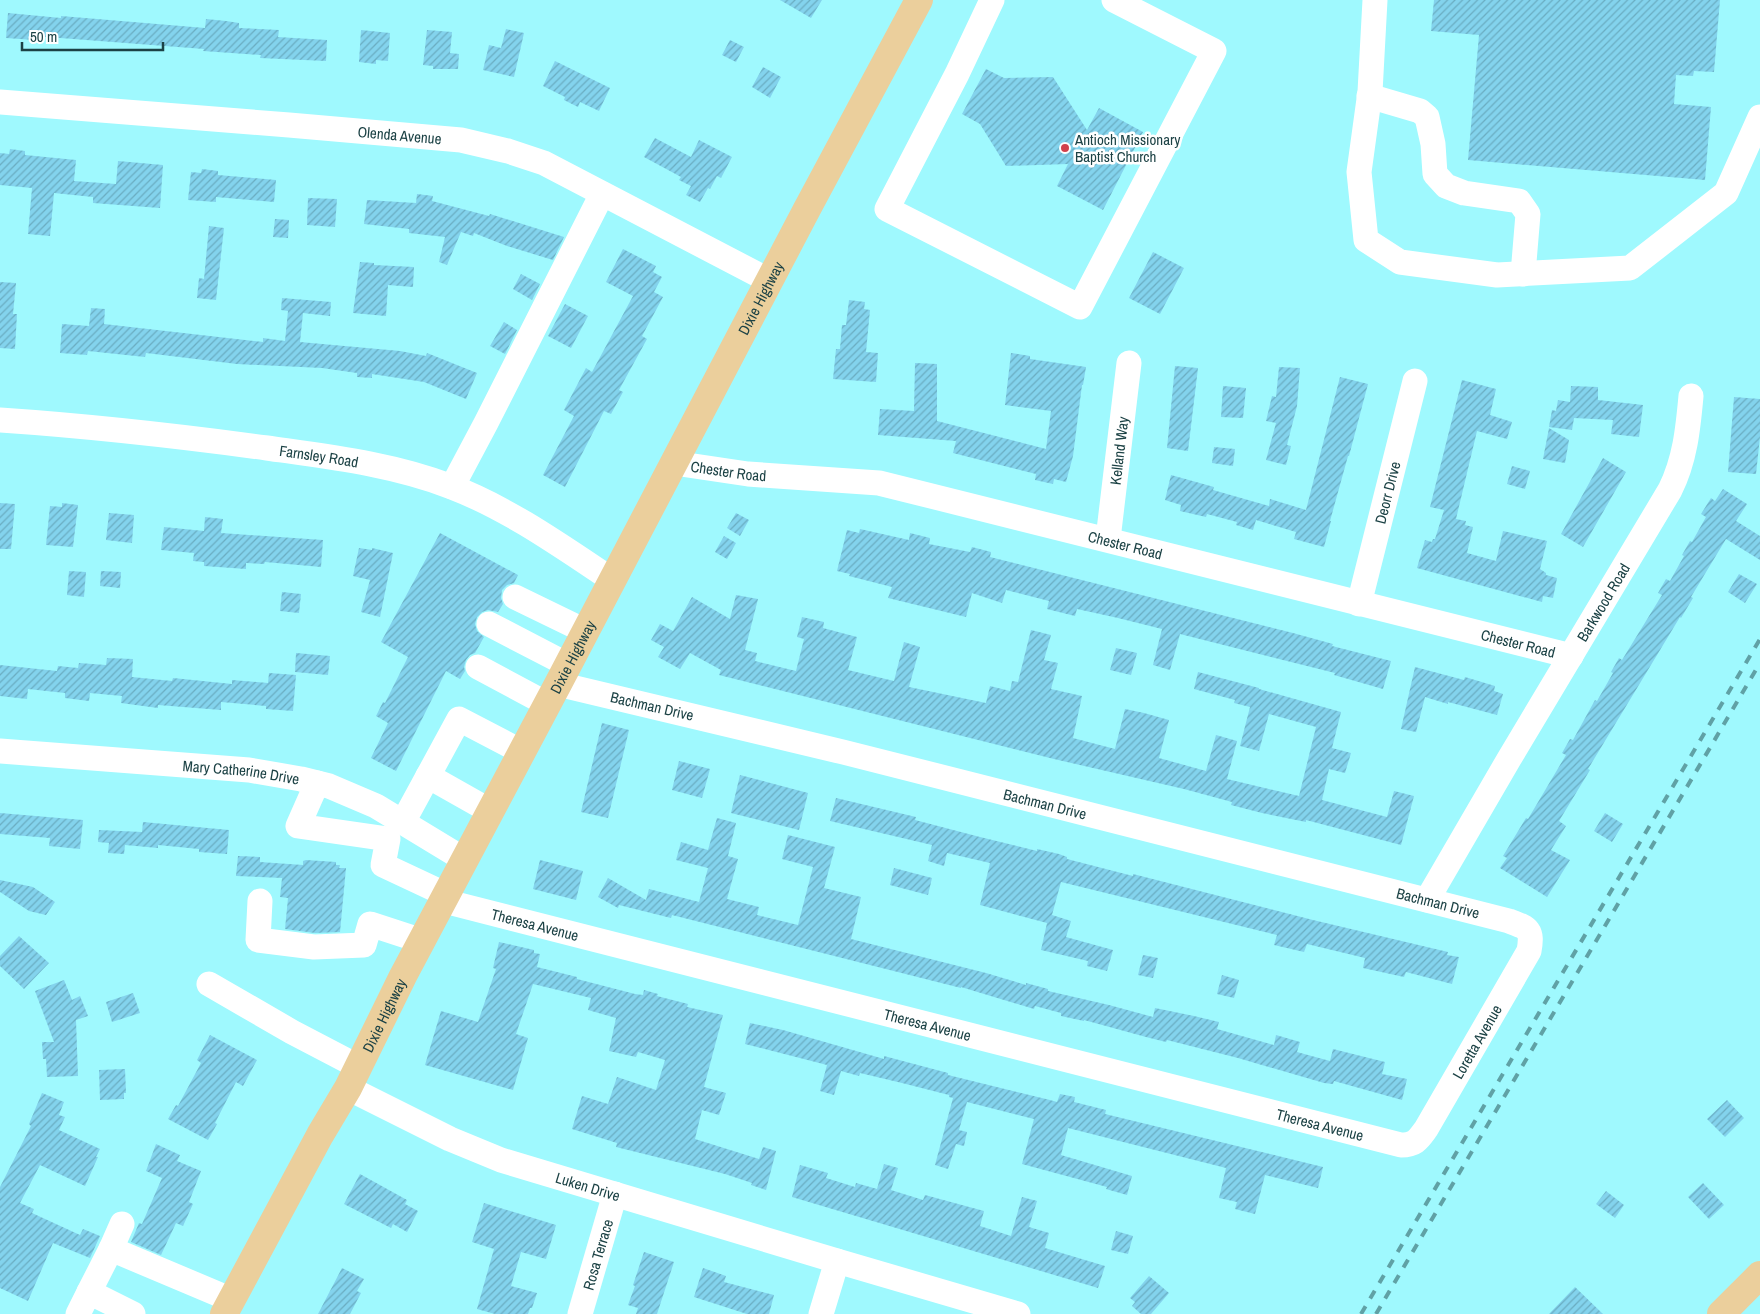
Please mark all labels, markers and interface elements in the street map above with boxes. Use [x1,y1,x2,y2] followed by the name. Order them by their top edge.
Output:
[22,20,164,52] scale bar
[30,26,57,47] text: 50 m
[357,121,443,149] street label: Olenda Avenue
[1074,129,1181,167] place label: Antioch Missionary Baptist Church
[1059,142,1071,154] marker: Antioch Missionary Baptist Church
[732,257,789,338] street label: Dixie Highway
[1104,414,1133,486] street label: Kelland Way
[278,439,360,472] street label: Farnsley Road
[689,455,767,486] street label: Chester Road
[1369,459,1405,526] street label: Deorr Drive
[1086,525,1165,564] street label: Chester Road
[1571,559,1634,645] street label: Barkwood Road
[544,616,601,697] street label: Dixie Highway
[1479,623,1558,662] street label: Chester Road
[608,686,696,726] street label: Bachman Drive
[182,754,301,789] street label: Mary Catherine Drive
[1001,784,1089,824] street label: Bachman Drive
[1394,883,1482,923] street label: Bachman Drive
[489,903,581,945] street label: Theresa Avenue
[357,974,411,1056] street label: Dixie Highway
[1447,1000,1506,1083] street label: Loretta Avenue
[882,1003,974,1046] street label: Theresa Avenue
[1274,1103,1366,1146] street label: Theresa Avenue
[553,1167,623,1206] street label: Luken Drive
[577,1216,618,1292] street label: Rosa Terrace

